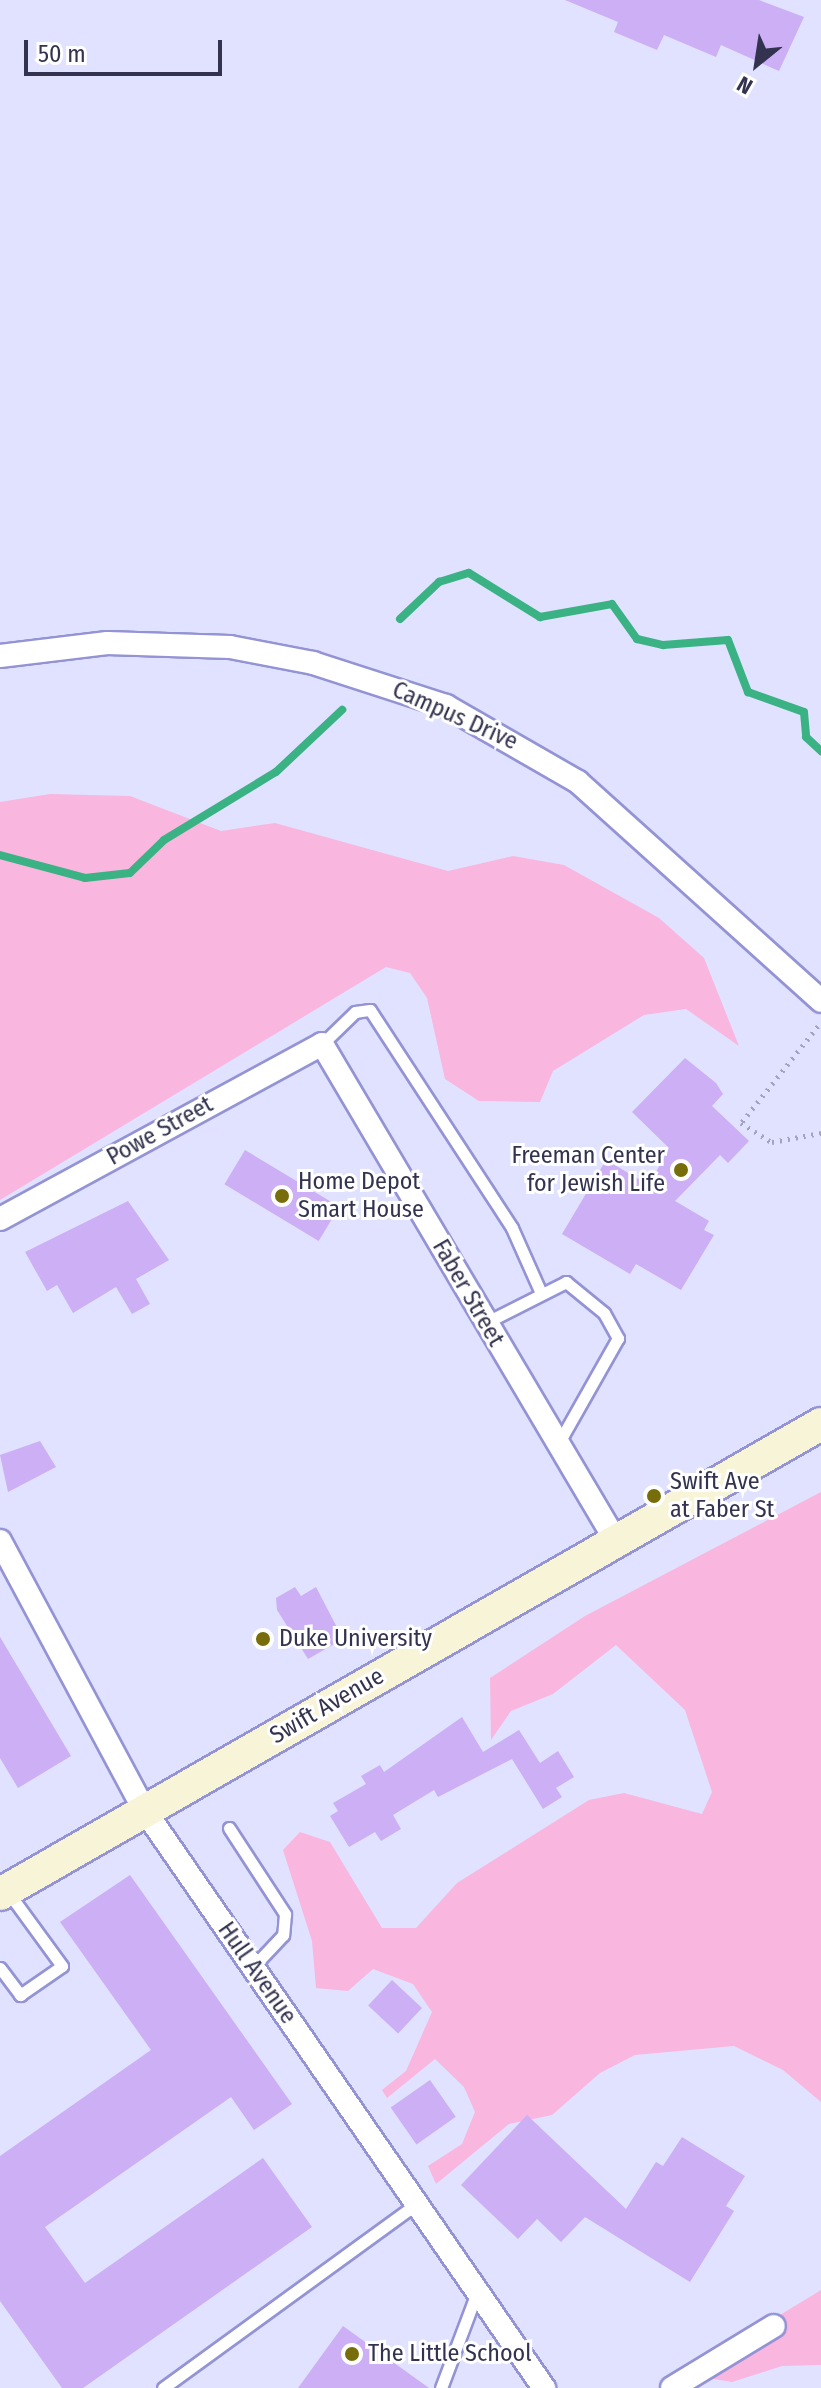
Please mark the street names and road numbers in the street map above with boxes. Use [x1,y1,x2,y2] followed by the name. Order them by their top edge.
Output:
[388,676,522,756] street label: Campus Drive
[102,1090,218,1172] street label: Powe Street
[426,1234,510,1352] street label: Faber Street
[265,1662,389,1750] street label: Swift Avenue
[211,1917,303,2029] street label: Hull Avenue

